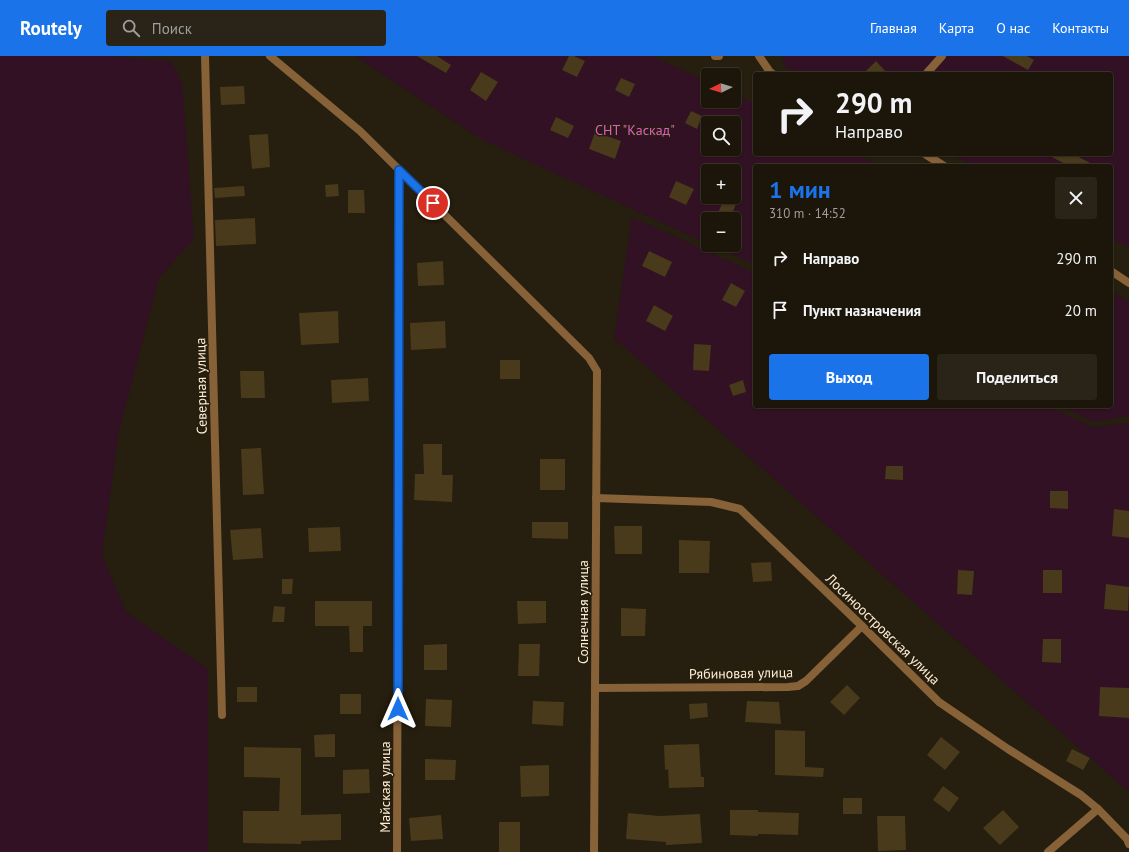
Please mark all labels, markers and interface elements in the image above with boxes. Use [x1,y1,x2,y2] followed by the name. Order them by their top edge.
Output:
[106,10,386,46] search box
[20,16,82,40] text: Routely
[120,17,142,39] icon: search
[152,19,192,38] text: Поиск
[870,19,917,37] text: Главная
[939,19,974,37] text: Карта
[996,19,1030,37] text: О нас
[1052,19,1109,37] text: Контакты
[701,68,741,108] north arrow
[701,68,741,252] map controls
[835,84,912,121] text: 290 m
[769,88,821,140] icon: right
[701,116,741,156] button: search
[835,120,903,143] text: Направо
[595,121,675,139] park label: СНТ "Каскад"
[701,164,741,204] button: +
[769,174,831,205] text: 1 мин
[1055,177,1097,219] button: close
[416,186,450,220] pin
[422,192,444,214] icon: arrive
[769,205,846,222] text: 310 m · 14:52
[701,212,741,252] button: −
[769,247,791,269] icon: right
[803,249,859,268] text: Направо
[1056,249,1097,268] text: 290 m
[769,299,791,321] icon: arrive
[803,301,921,320] text: Пункт назначения
[1064,301,1097,320] text: 20 m
[191,337,211,435] street label: Северная улица
[769,354,929,400] button: Выход
[937,354,1097,400] button: Поделиться
[574,560,592,664] street label: Солнечная улица
[821,569,944,688] street label: Лосиноостровская улица
[689,663,793,683] street label: Рябиновая улица
[377,688,419,730] position arrow
[376,741,394,833] street label: Майская улица

